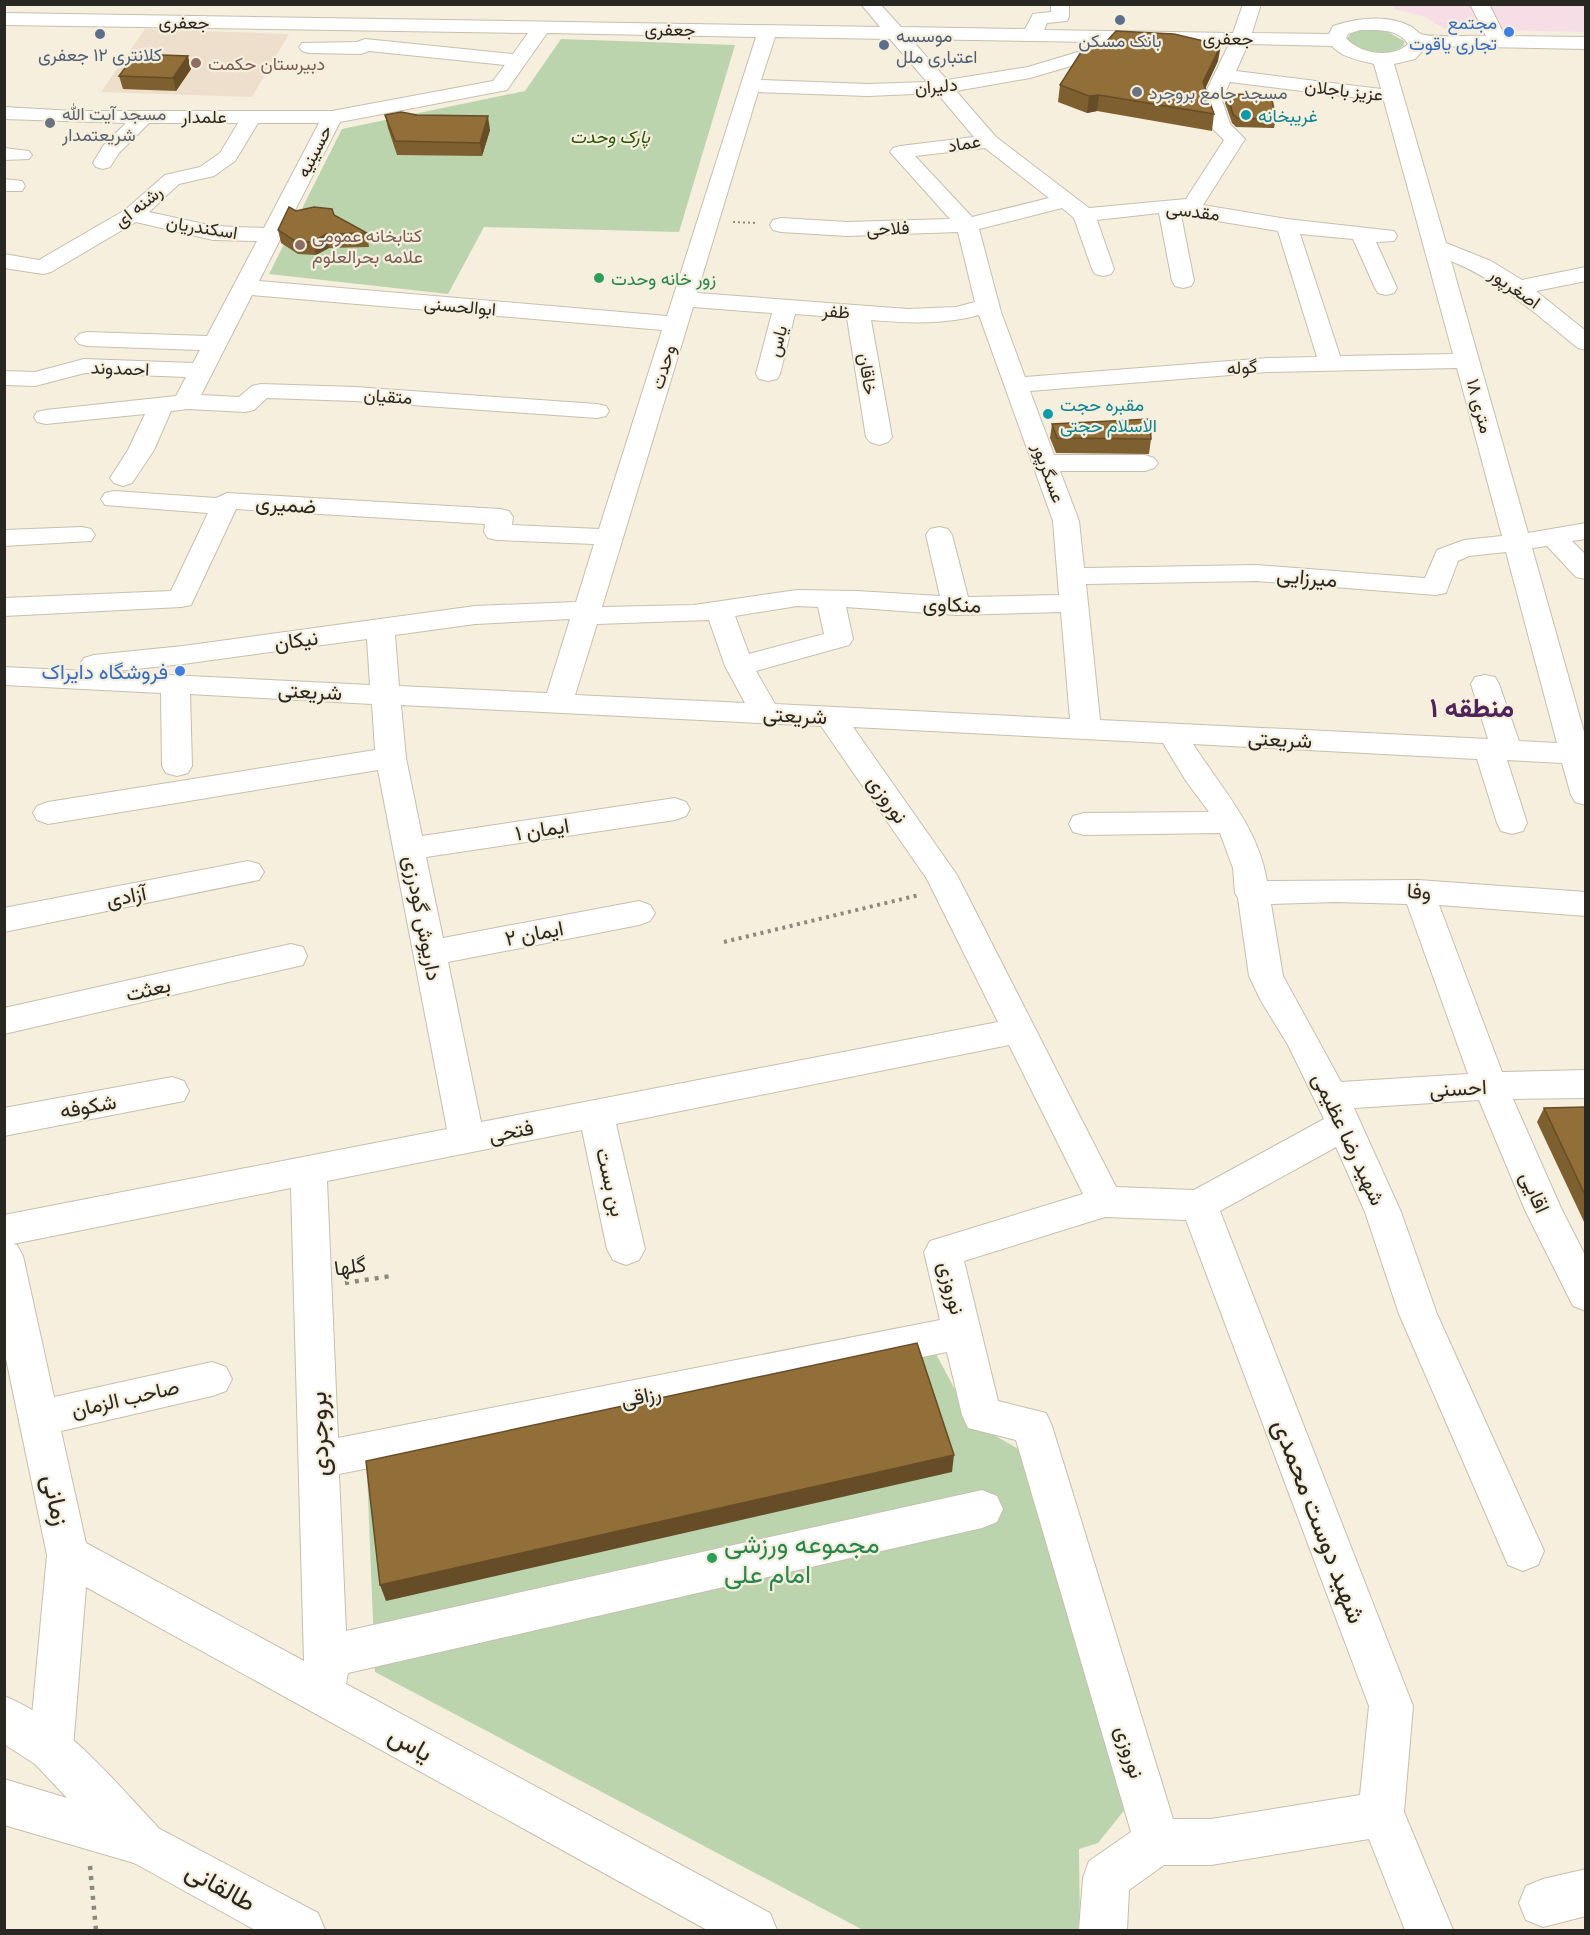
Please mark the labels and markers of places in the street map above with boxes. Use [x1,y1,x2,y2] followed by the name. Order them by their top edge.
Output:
[1409,11,1497,55] place label: مجتمع تجاری یاقوت
[1113,13,1127,27] marker: بانک مسکن
[896,24,977,68] place label: موسسه اعتباری ملل
[1502,25,1516,39] marker: مجتمع تجاری یاقوت
[93,27,107,41] marker: کلانتری ۱۲ جعفری
[1078,29,1162,52] place label: بانک مسکن
[877,38,891,52] marker: موسسه اعتباری ملل
[38,43,162,66] place label: کلانتری ۱۲ جعفری
[208,52,325,75] place label: دبیرستان حکمت
[189,56,203,70] marker: دبیرستان حکمت
[1149,81,1288,105] place label: مسجد جامع بروجرد
[1130,85,1144,99] marker: مسجد جامع بروجرد
[61,102,166,146] place label: مسجد آیت الله شریعتمدار
[1258,104,1318,127] place label: غریبخانه
[1239,108,1253,122] marker: غریبخانه
[43,116,57,130] marker: مسجد آیت الله شریعتمدار
[312,224,423,269] place label: کتابخانه عمومی علامه بحرالعلوم
[293,238,307,252] marker: کتابخانه عمومی علامه بحرالعلوم
[611,267,716,290] place label: زور خانه وحدت
[592,271,606,285] marker: زور خانه وحدت
[1060,393,1157,438] place label: مقبره حجت الاسلام حجتی
[1041,407,1055,421] marker: مقبره حجت الاسلام حجتی
[42,658,168,685] place label: فروشگاه دایراک
[173,664,187,678] marker: فروشگاه دایراک
[724,1527,880,1591] place label: مجموعه ورزشی امام علی
[705,1551,719,1565] marker: مجموعه ورزشی امام علی

